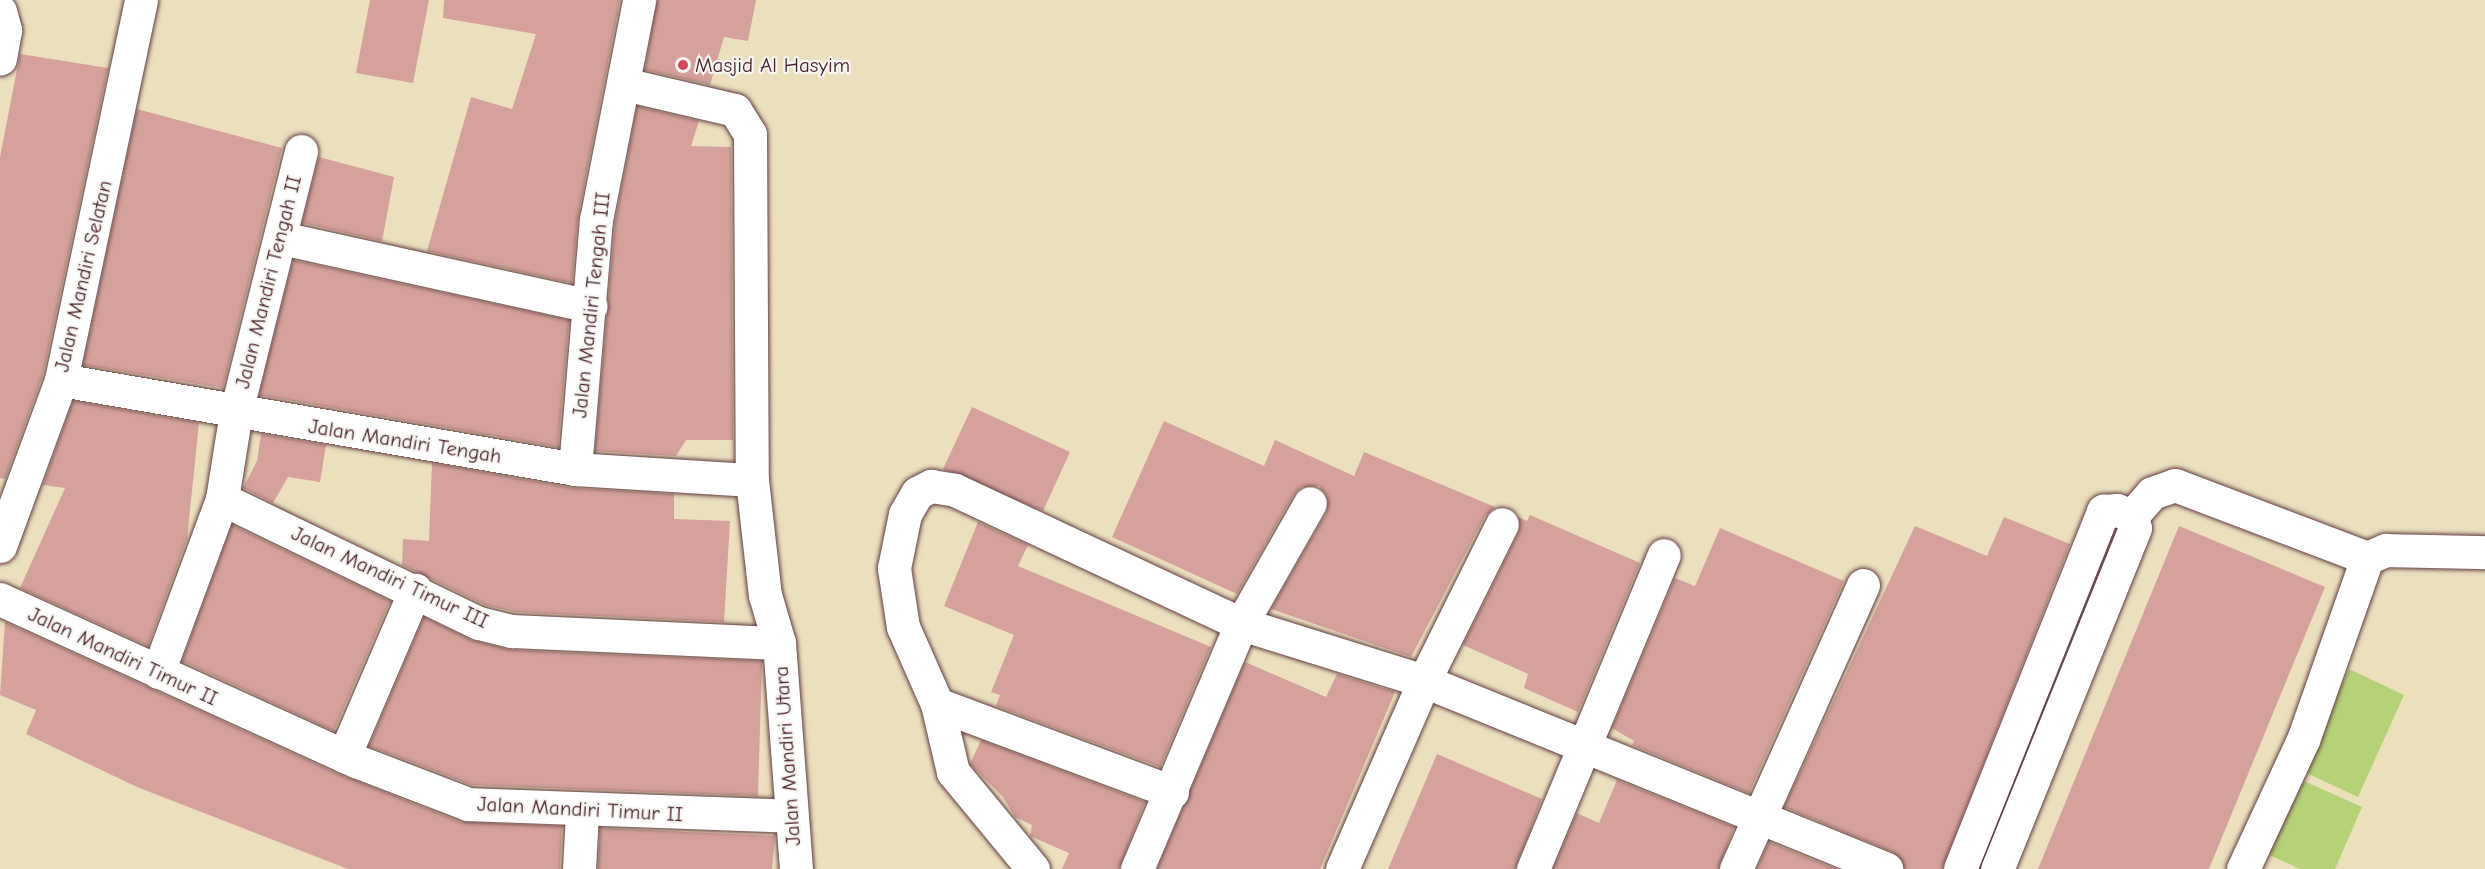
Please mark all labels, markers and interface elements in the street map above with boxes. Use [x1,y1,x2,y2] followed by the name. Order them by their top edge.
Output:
[695,52,850,78] place label: Masjid Al Hasyim
[676,58,690,72] marker: Masjid Al Hasyim
[229,173,307,391] street label: Jalan Mandiri Tengah II
[49,178,117,374] street label: Jalan Mandiri Selatan
[567,191,615,419] street label: Jalan Mandiri Tengah III
[307,413,503,469] street label: Jalan Mandiri Tengah
[288,520,492,634] street label: Jalan Mandiri Timur III
[24,601,222,711] street label: Jalan Mandiri Timur II
[768,665,806,847] street label: Jalan Mandiri Utara
[476,791,684,827] street label: Jalan Mandiri Timur II

